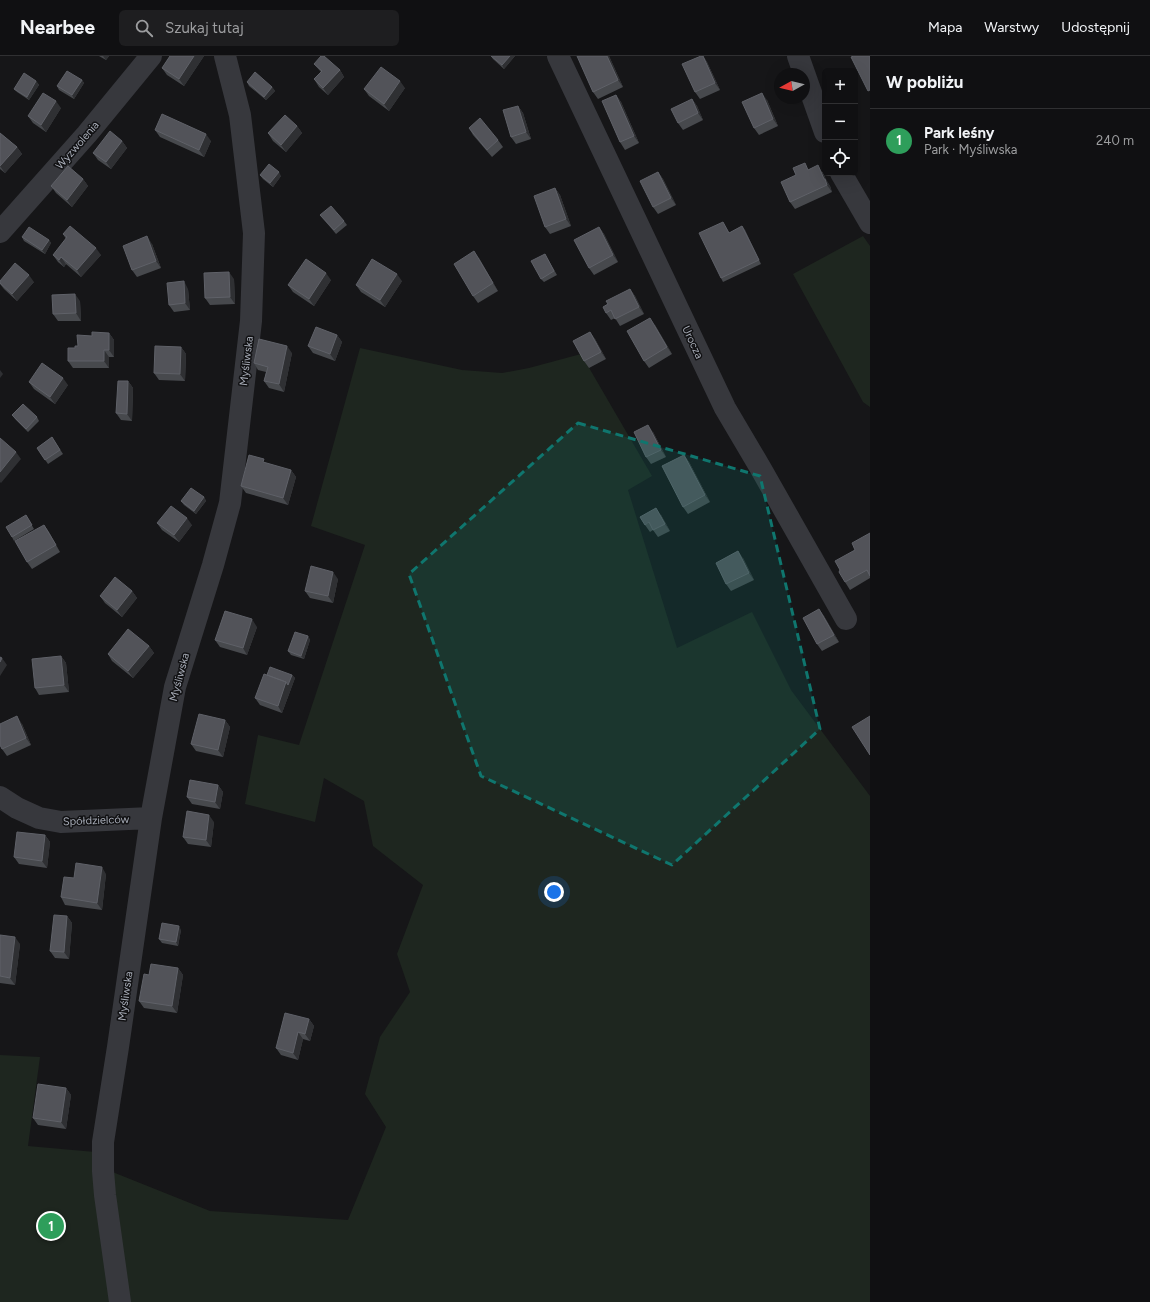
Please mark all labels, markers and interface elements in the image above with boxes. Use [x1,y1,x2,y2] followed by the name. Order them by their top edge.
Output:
[119,10,399,46] search box
[20,16,95,39] text: Nearbee
[133,17,155,39] icon: search
[165,19,244,37] text: Szukaj tutaj
[928,19,962,36] text: Mapa
[984,19,1039,36] text: Warstwy
[1061,19,1130,36] text: Udostępnij
[774,68,810,104] north arrow
[822,68,858,176] map controls
[822,68,858,104] button: +
[886,72,963,92] text: W pobliżu
[822,104,858,140] button: −
[53,119,102,172] street label: Wyzwolenia
[924,124,994,142] text: Park leśny
[896,133,902,148] text: 1
[1096,133,1134,148] text: 240 m
[822,140,858,176] button: locate
[924,142,1017,157] text: Park · Myśliwska
[679,324,706,361] street label: Urocza
[237,336,256,387] street label: Myśliwska
[167,651,192,703] street label: Myśliwska
[63,813,130,828] street label: Spółdzielców
[544,882,564,902] your location
[116,971,135,1022] street label: Myśliwska
[38,1211,64,1241] pin: 1

